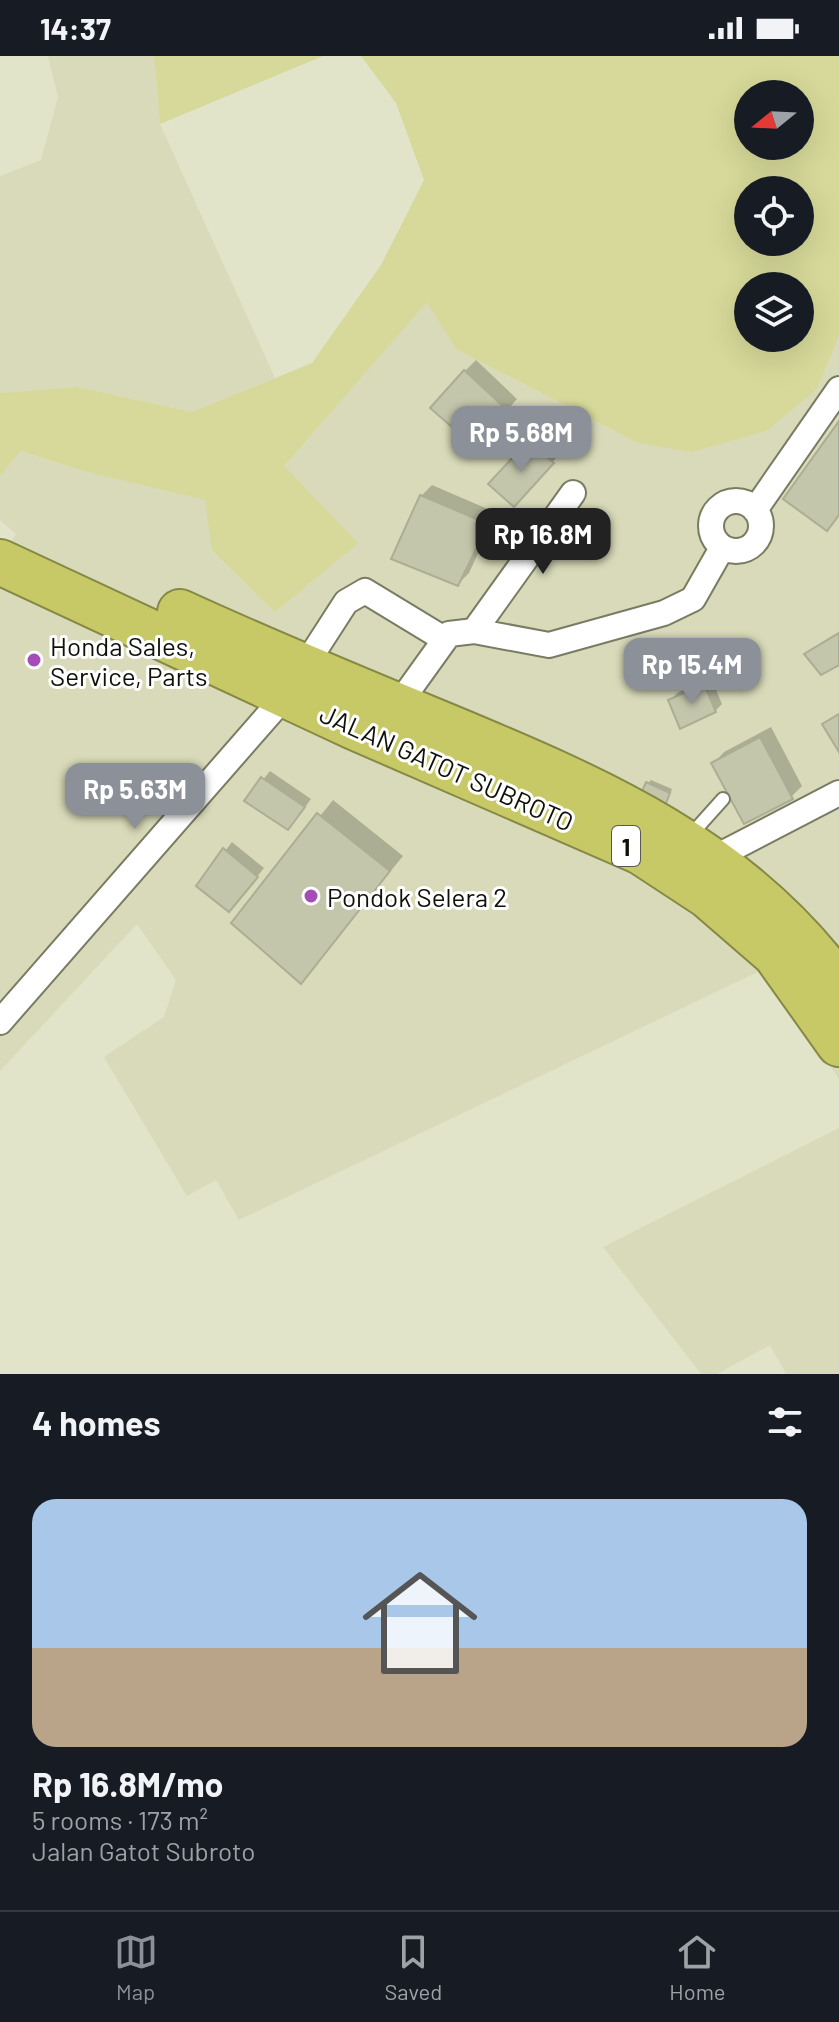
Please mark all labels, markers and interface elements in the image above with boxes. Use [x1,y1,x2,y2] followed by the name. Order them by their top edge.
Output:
[40,10,111,46] text: 14:37
[734,80,814,160] north arrow
[734,80,814,352] map controls
[734,176,814,256] button: locate
[734,272,814,352] button: layers
[438,406,604,474] pin: Rp 5.68M
[469,416,573,447] text: Rp 5.68M
[460,508,626,576] pin: Rp 16.8M
[494,518,592,549] text: Rp 16.8M
[50,630,207,691] place label: Honda Sales, Service, Parts
[609,638,775,706] pin: Rp 15.4M
[642,648,742,679] text: Rp 15.4M
[25,651,43,669] marker: Honda Sales, Service, Parts
[315,697,579,837] street label: JALAN GATOT SUBROTO
[52,763,218,831] pin: Rp 5.63M
[83,773,187,804] text: Rp 5.63M
[612,826,640,866] road number: 1
[327,881,507,912] place label: Pondok Selera 2
[302,887,320,905] marker: Pondok Selera 2
[763,1400,807,1444] icon: filters
[32,1402,161,1443] text: 4 homes
[348,1551,492,1695] icon: home
[32,1763,224,1804] text: Rp 16.8M/mo
[32,1804,208,1835] text: 5 rooms · 173 m²
[32,1835,255,1866] text: Jalan Gatot Subroto
[114,1930,158,2004] tab: Map
[385,1930,442,2004] tab: Saved
[669,1930,725,2004] tab: Home

